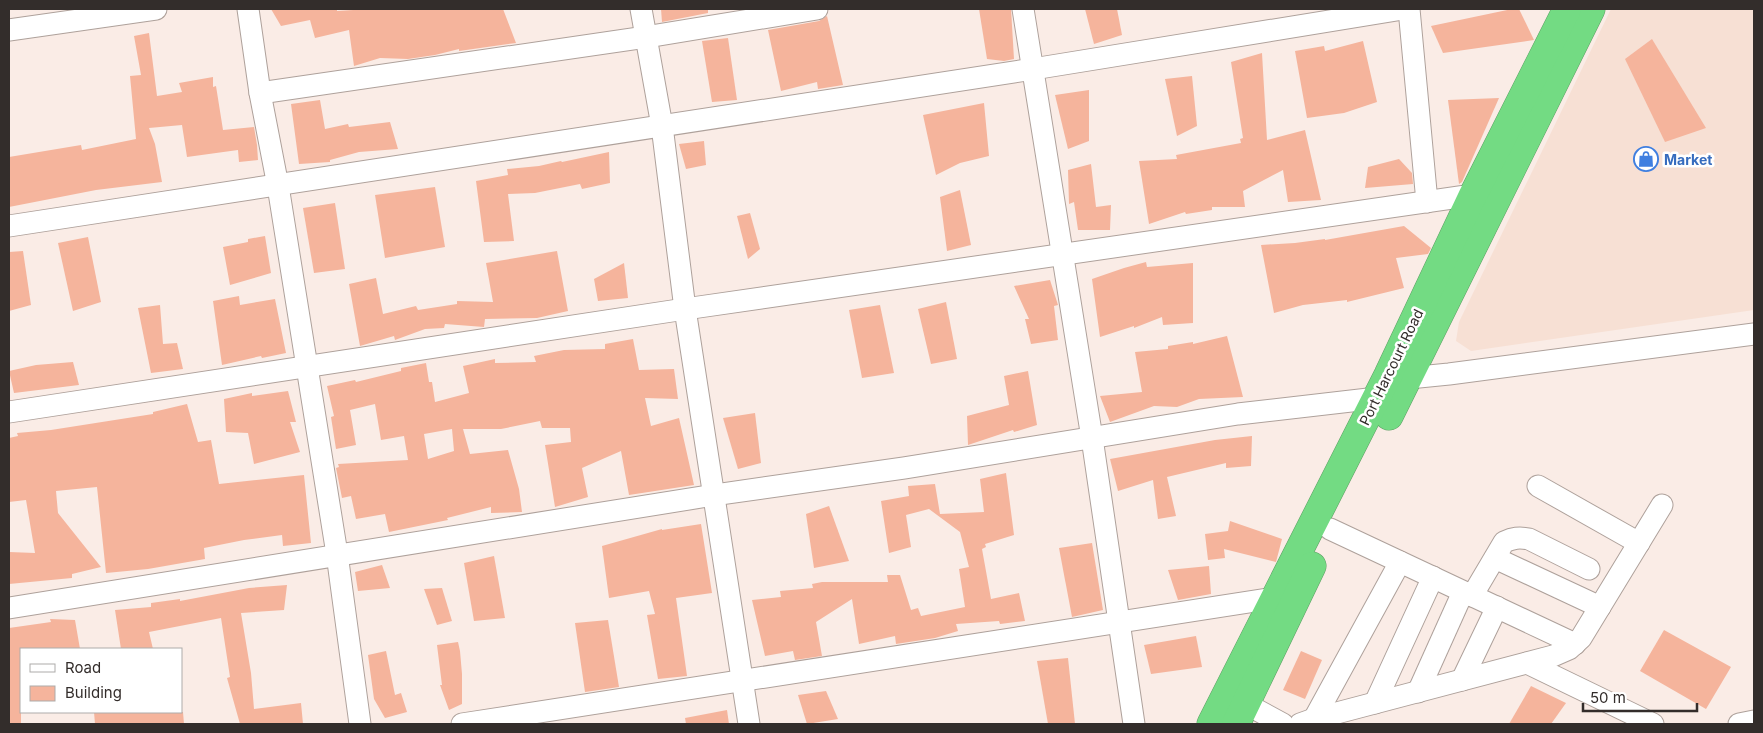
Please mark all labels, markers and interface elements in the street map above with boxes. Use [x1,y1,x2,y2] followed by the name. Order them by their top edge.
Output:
[1633,146,1659,172] shop icon: Market
[1664,151,1712,168] place label: Market
[1356,306,1426,428] street label: Port Harcourt Road
[20,648,182,713] legend
[65,658,101,677] text: Road
[1583,680,1697,712] scale bar
[65,683,122,702] text: Building
[1590,688,1626,707] text: 50 m

